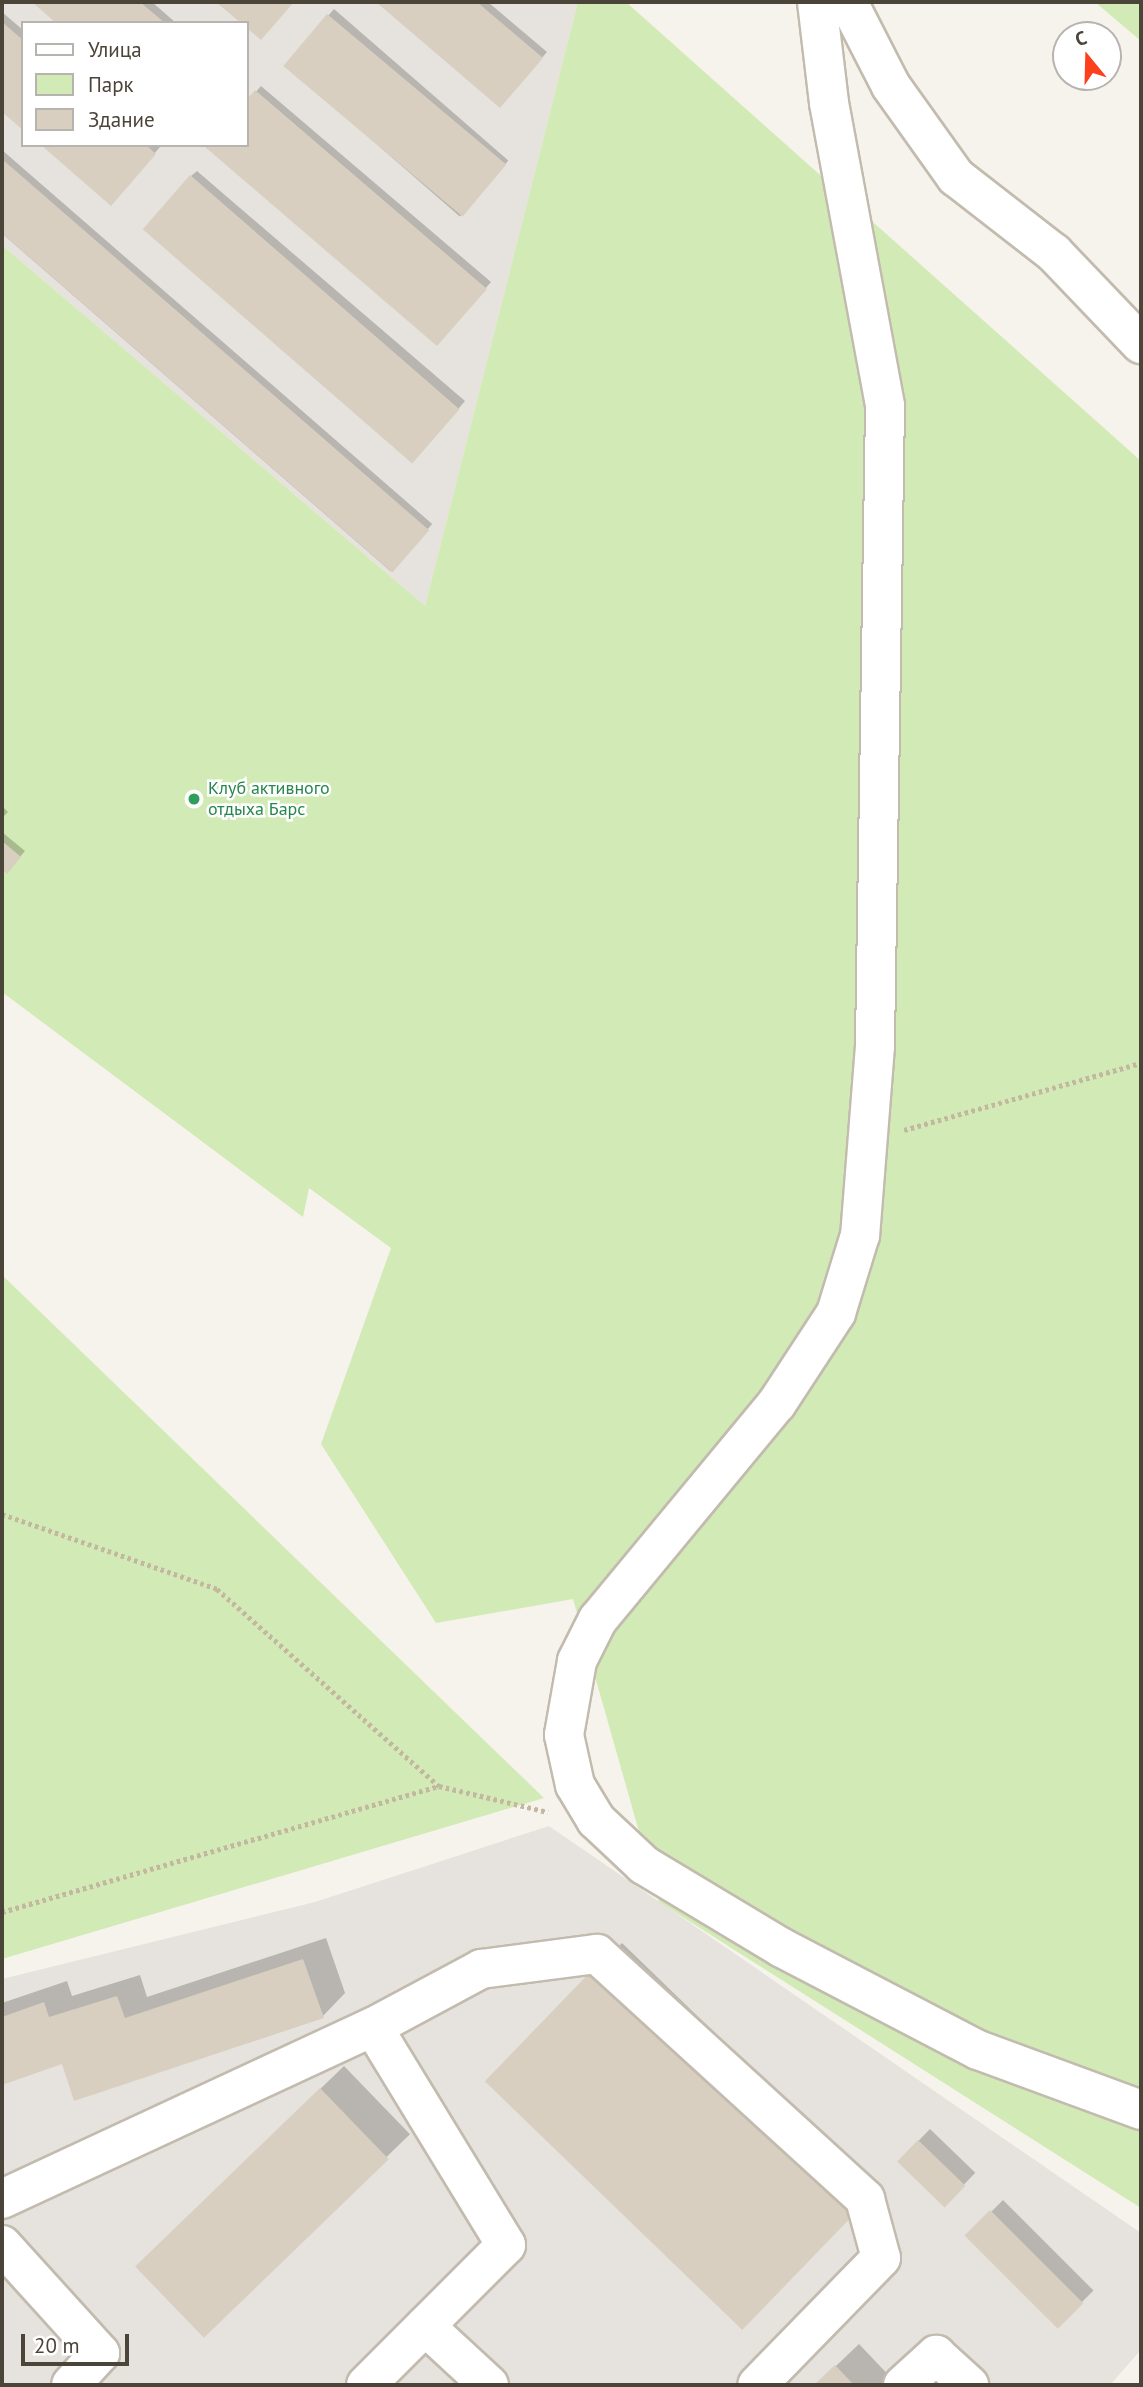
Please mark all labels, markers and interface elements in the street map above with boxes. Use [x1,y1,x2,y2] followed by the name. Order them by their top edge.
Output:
[21,21,248,147] legend
[1052,21,1122,91] north arrow
[1072,25,1090,51] text: С
[88,36,142,63] text: Улица
[88,71,134,98] text: Парк
[88,106,155,133] text: Здание
[208,778,330,820] place label: Клуб активного отдыха Барс
[186,791,202,807] marker: Клуб активного отдыха Барс
[24,2320,133,2364] scale bar
[34,2332,80,2359] text: 20 m

